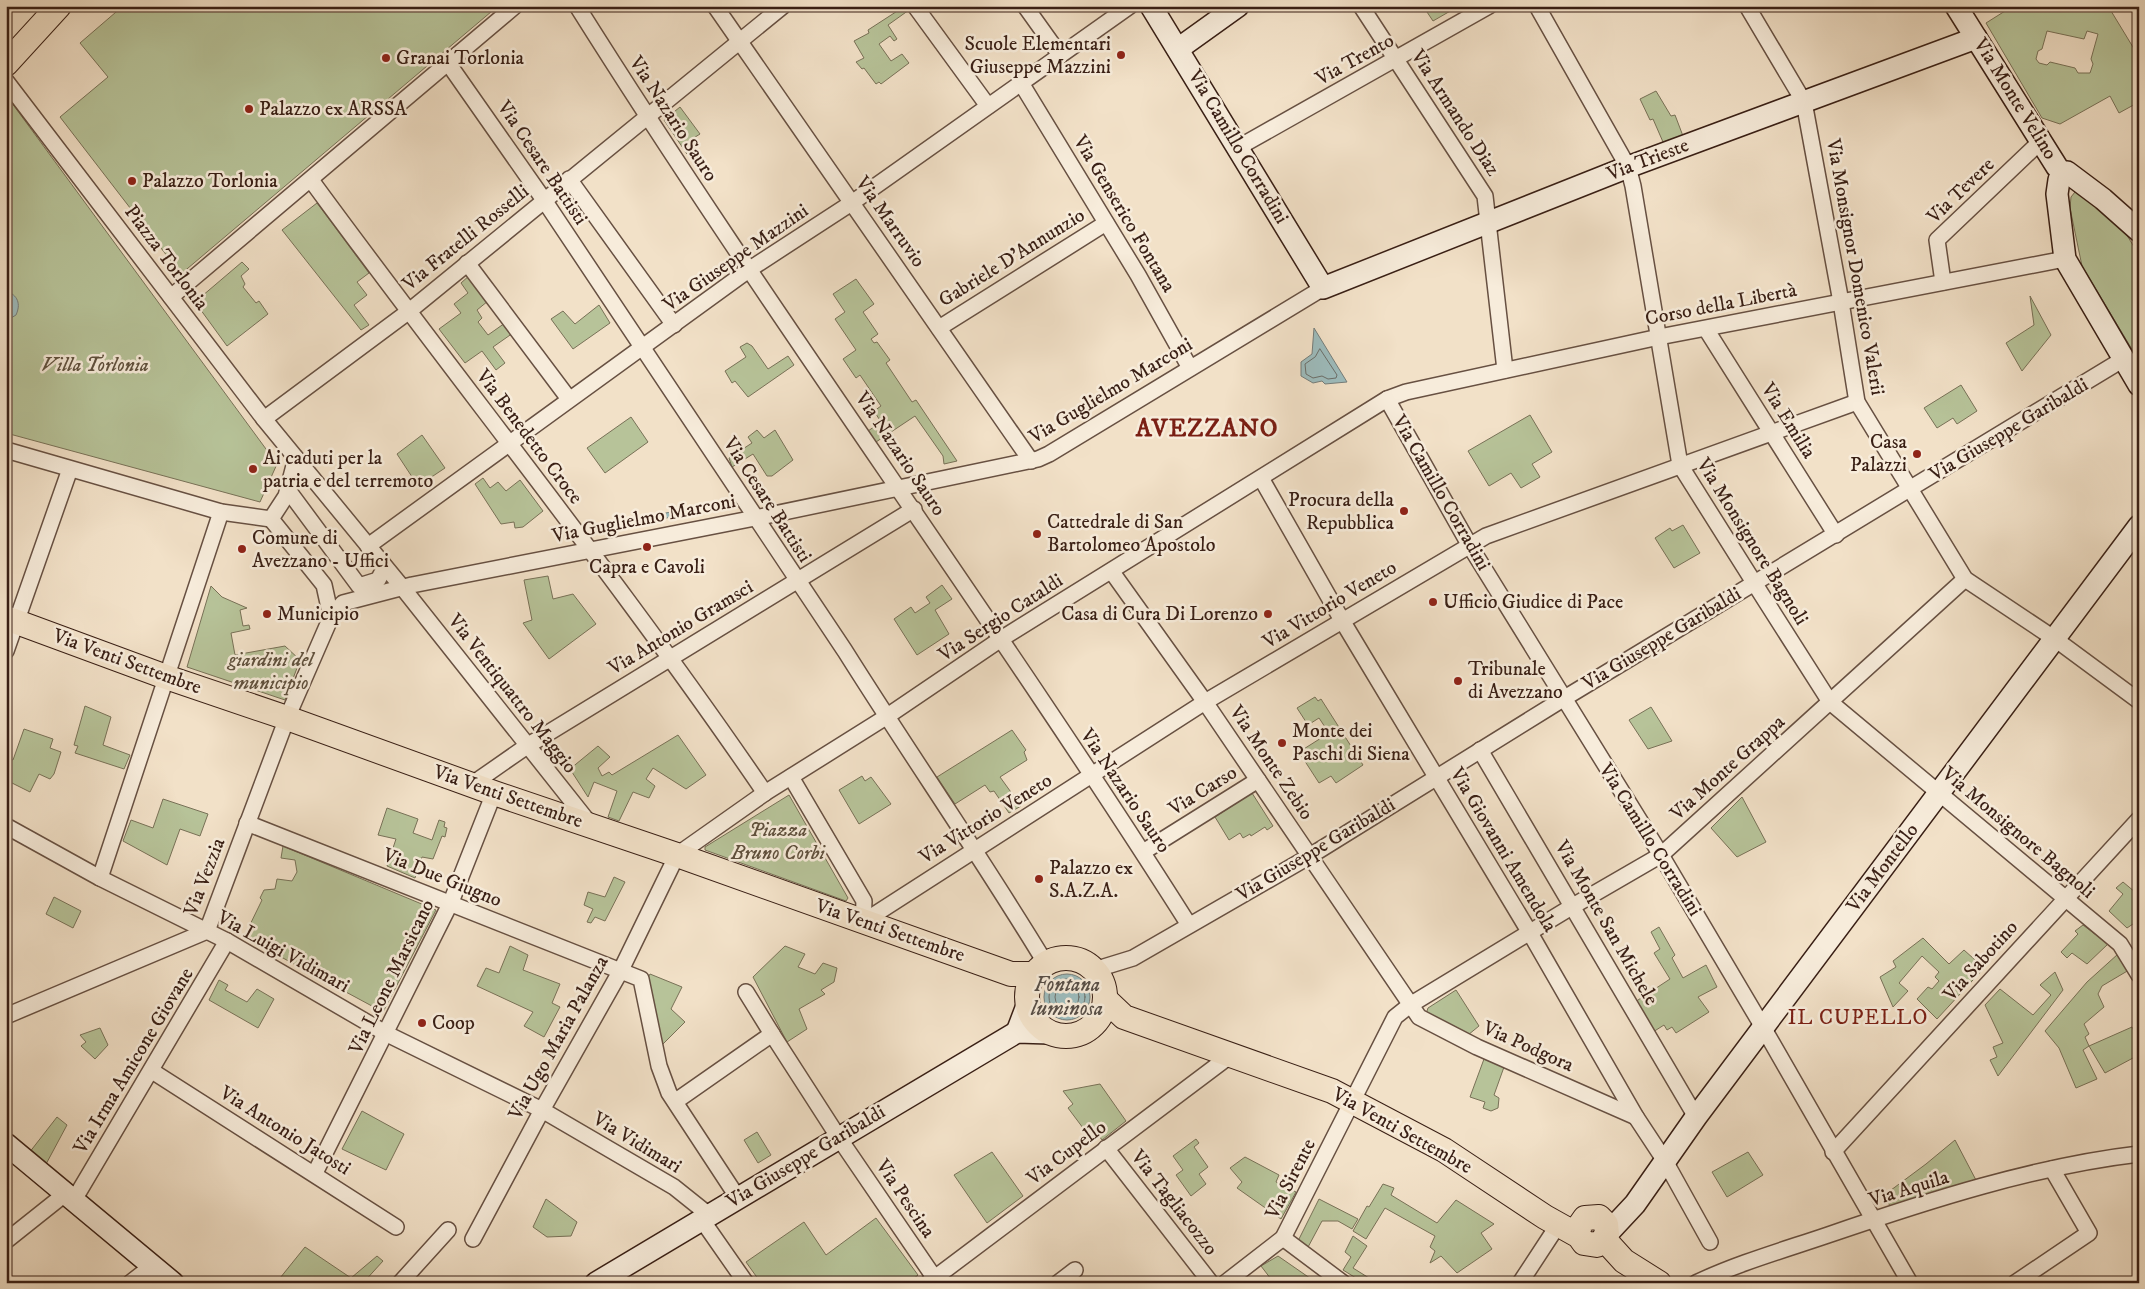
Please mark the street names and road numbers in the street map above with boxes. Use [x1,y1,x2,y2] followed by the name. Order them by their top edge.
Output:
[1311,28,1399,92] street label: Via Trento
[1967,33,2062,164] street label: Via Monte Velino
[1404,44,1505,181] street label: Via Armando Diaz
[623,51,723,186] street label: Via Nazario Sauro
[1182,65,1294,229] street label: Via Camillo Corradini
[491,95,593,230] street label: Via Cesare Battisti
[1067,130,1181,298] street label: Via Genserico Fontana
[1603,133,1693,187] street label: Via Trieste
[1820,136,1890,397] street label: Via Monsignor Domenico Valerii
[1921,153,2000,230] street label: Via Tevere
[849,171,930,272] street label: Via Marruvio
[397,179,534,297] street label: Via Fratelli Rosselli
[658,199,813,318] street label: Via Giuseppe Mazzini
[118,200,214,316] street label: Piazza Torlonia
[934,203,1090,313] street label: Gabriele D'Annunzio
[1643,278,1799,332] street label: Corso della Libertà
[1024,332,1197,450] street label: Via Guglielmo Marconi
[470,364,588,509] street label: Via Benedetto Croce
[1924,373,2093,488] street label: Via Giuseppe Garibaldi
[1754,378,1821,464] street label: Via Emilia
[849,386,951,521] street label: Via Nazario Sauro
[1386,410,1496,575] street label: Via Camillo Corradini
[717,432,817,567] street label: Via Cesare Battisti
[1690,453,1814,630] street label: Via Monsignore Bagnoli
[549,489,738,549] street label: Via Guglielmo Marconi
[1258,555,1401,655] street label: Via Vittorio Veneto
[933,568,1068,668] street label: Via Sergio Cataldi
[603,575,758,682] street label: Via Antonio Gramsci
[1577,582,1746,697] street label: Via Giuseppe Garibaldi
[441,608,582,779] street label: Via Ventiquattro Maggio
[48,623,205,700] street label: Via Venti Settembre
[1223,700,1319,825] street label: Via Monte Zebio
[1665,710,1791,827] street label: Via Monte Grappa
[1074,723,1176,858] street label: Via Nazario Sauro
[1592,758,1707,921] street label: Via Camillo Corradini
[429,759,586,834] street label: Via Venti Settembre
[1163,760,1242,822] street label: Via Carso
[1936,761,2100,904] street label: Via Monsignore Bagnoli
[1443,762,1562,937] street label: Via Giovanni Amendola
[914,768,1057,870] street label: Via Vittorio Veneto
[1231,793,1400,908] street label: Via Giuseppe Garibaldi
[1841,819,1925,918] street label: Via Montello
[178,834,231,920] street label: Via Vezzia
[1548,835,1663,1010] street label: Via Monte San Michele
[378,842,505,913] street label: Via Due Giugno
[811,893,968,968] street label: Via Venti Settembre
[343,896,440,1059] street label: Via Leone Marsicano
[211,905,354,999] street label: Via Luigi Vidimari
[1938,915,2024,1007] street label: Via Sabotino
[503,951,615,1125] street label: Via Ugo Maria Palanza
[68,963,200,1160] street label: Via Irma Amicone Giovane
[1478,1016,1578,1078] street label: Via Podgora
[214,1080,355,1181] street label: Via Antonio Jatosti
[1327,1082,1476,1180] street label: Via Venti Settembre
[721,1100,890,1215] street label: Via Giuseppe Garibaldi
[587,1106,686,1179] street label: Via Vidimari
[1021,1115,1112,1192] street label: Via Cupello
[1260,1135,1322,1224] street label: Via Sirente
[1124,1144,1223,1261] street label: Via Tagliacozzo
[869,1154,941,1243] street label: Via Pescina
[1865,1165,1953,1213] street label: Via Aquila

